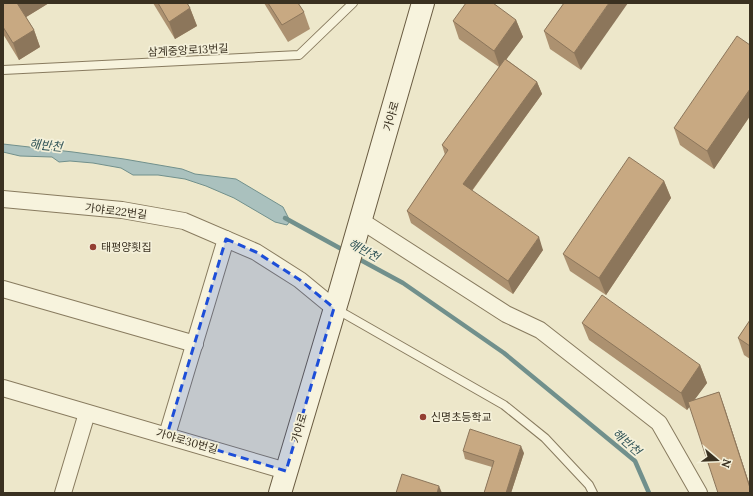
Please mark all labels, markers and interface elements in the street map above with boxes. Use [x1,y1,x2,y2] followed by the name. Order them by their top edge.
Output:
[147,41,229,59] street label: 삼계중앙로13번길
[380,99,402,133] street label: 가야로
[29,136,65,154] water label: 해반천
[84,200,148,222] street label: 가야로22번길
[346,235,384,266] water label: 해반천
[101,240,152,254] place label: 태평양횟집
[88,242,98,252] marker: 태평양횟집
[431,410,492,424] place label: 신명초등학교
[288,411,310,445] street label: 가야로
[418,412,428,422] marker: 신명초등학교
[610,425,646,460] water label: 해반천
[155,426,219,456] street label: 가야로30번길
[697,440,737,480] north arrow
[718,457,734,470] text: N

